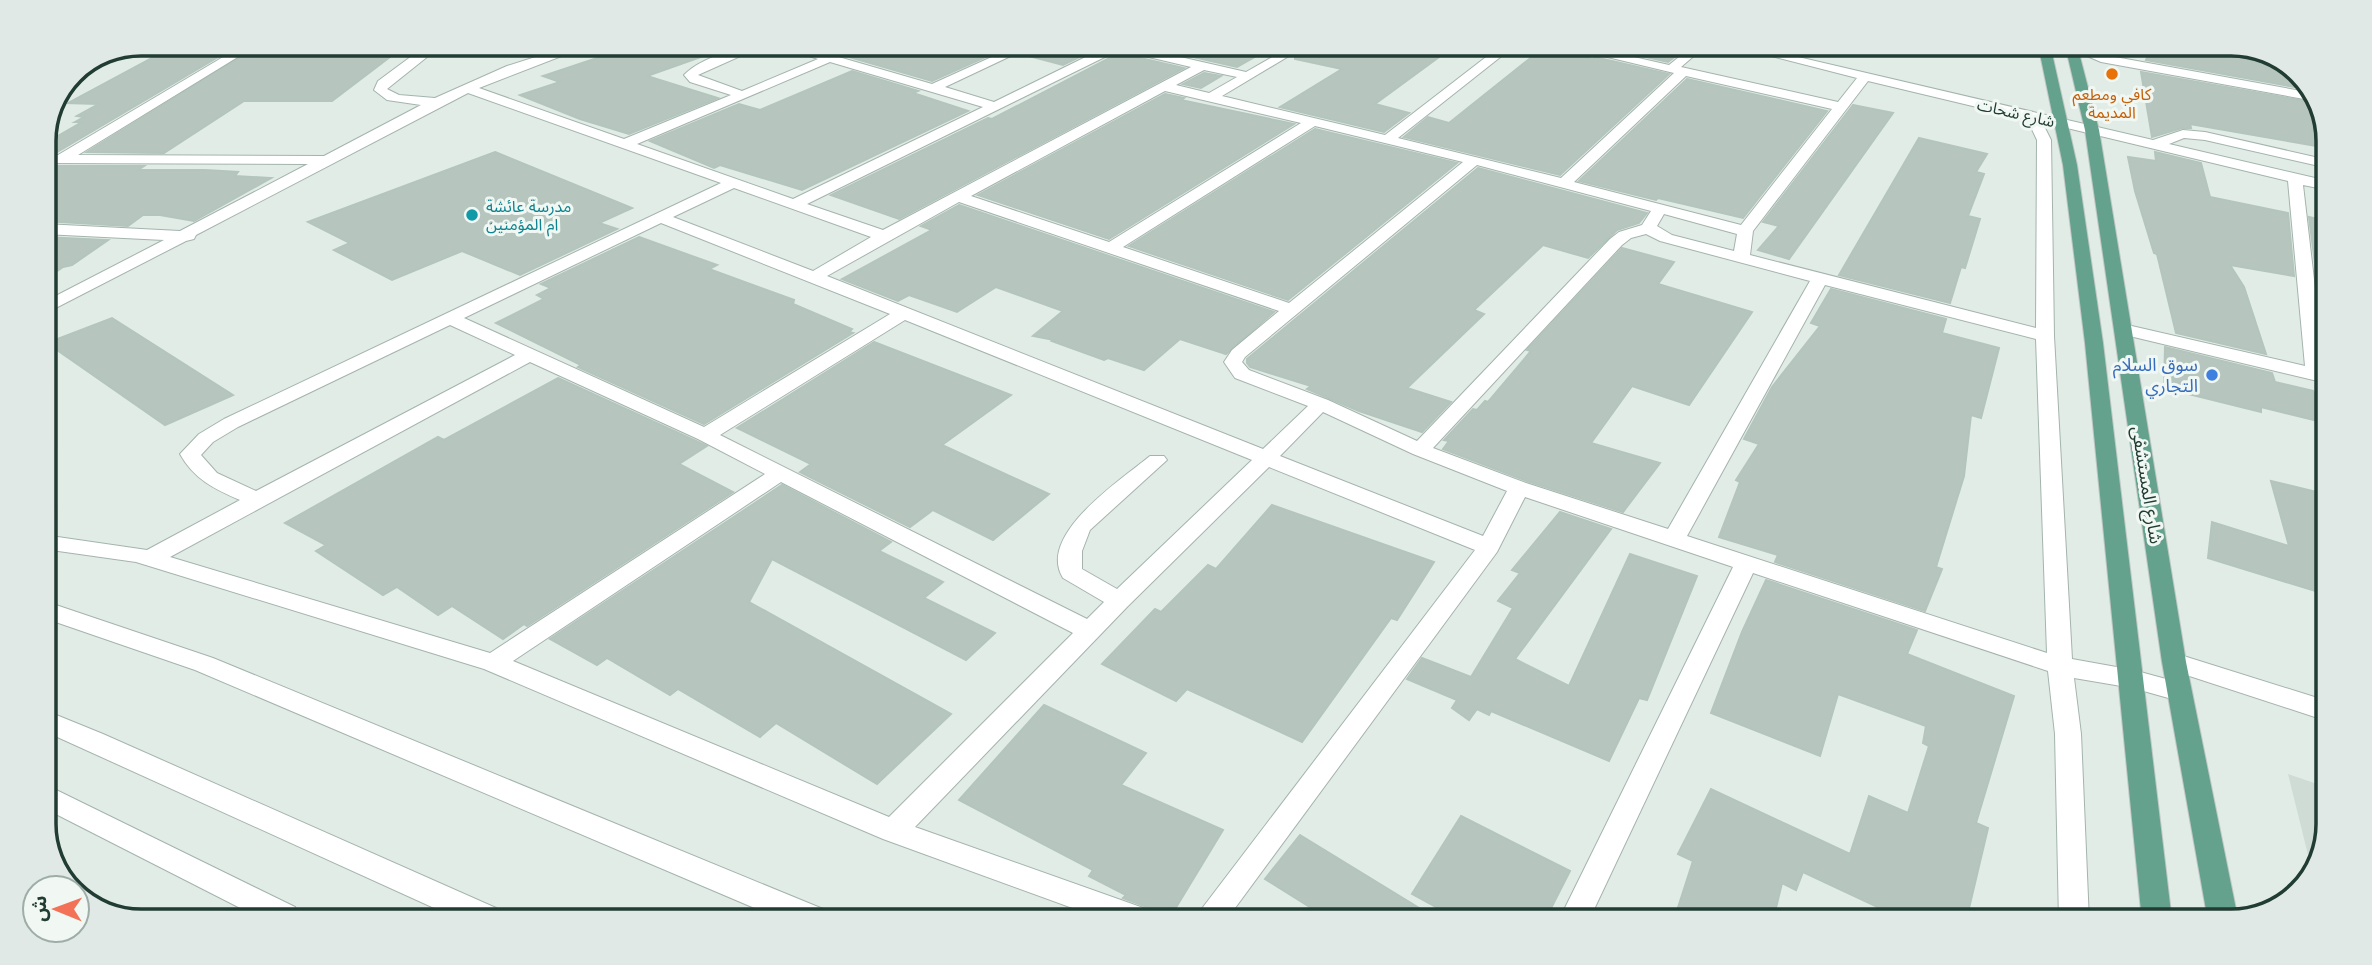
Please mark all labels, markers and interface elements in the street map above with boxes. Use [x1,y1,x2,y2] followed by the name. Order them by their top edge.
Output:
[2104,66,2120,82] marker: كافي ومطعم المديمة
[2073,86,2152,121] place label: كافي ومطعم المديمة
[1975,96,2056,134] street label: شارع شحات
[486,198,571,237] place label: مدرسة عائشة ام المؤمنين
[464,207,480,223] marker: مدرسة عائشة ام المؤمنين
[2113,355,2198,399] place label: سوق السلام التجاري
[2204,367,2220,383] marker: سوق السلام التجاري
[2124,425,2166,546] street label: شارع المستشفى
[21,874,91,944] north arrow
[29,896,50,922] text: ش

